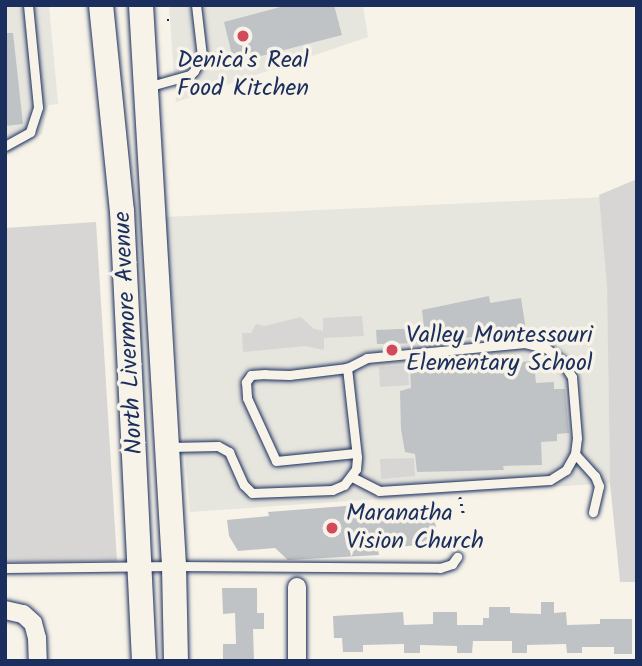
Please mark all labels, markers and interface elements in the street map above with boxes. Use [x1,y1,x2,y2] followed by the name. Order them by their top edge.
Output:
[235,28,251,44] marker: Denica's Real Food Kitchen
[177,47,309,103] place label: Denica's Real Food Kitchen
[108,211,150,455] street label: North Livermore Avenue
[406,322,593,378] place label: Valley Montessouri Elementary School
[384,342,400,358] marker: Valley Montessouri Elementary School
[346,500,484,556] place label: Maranatha Vision Church
[324,520,340,536] marker: Maranatha Vision Church

